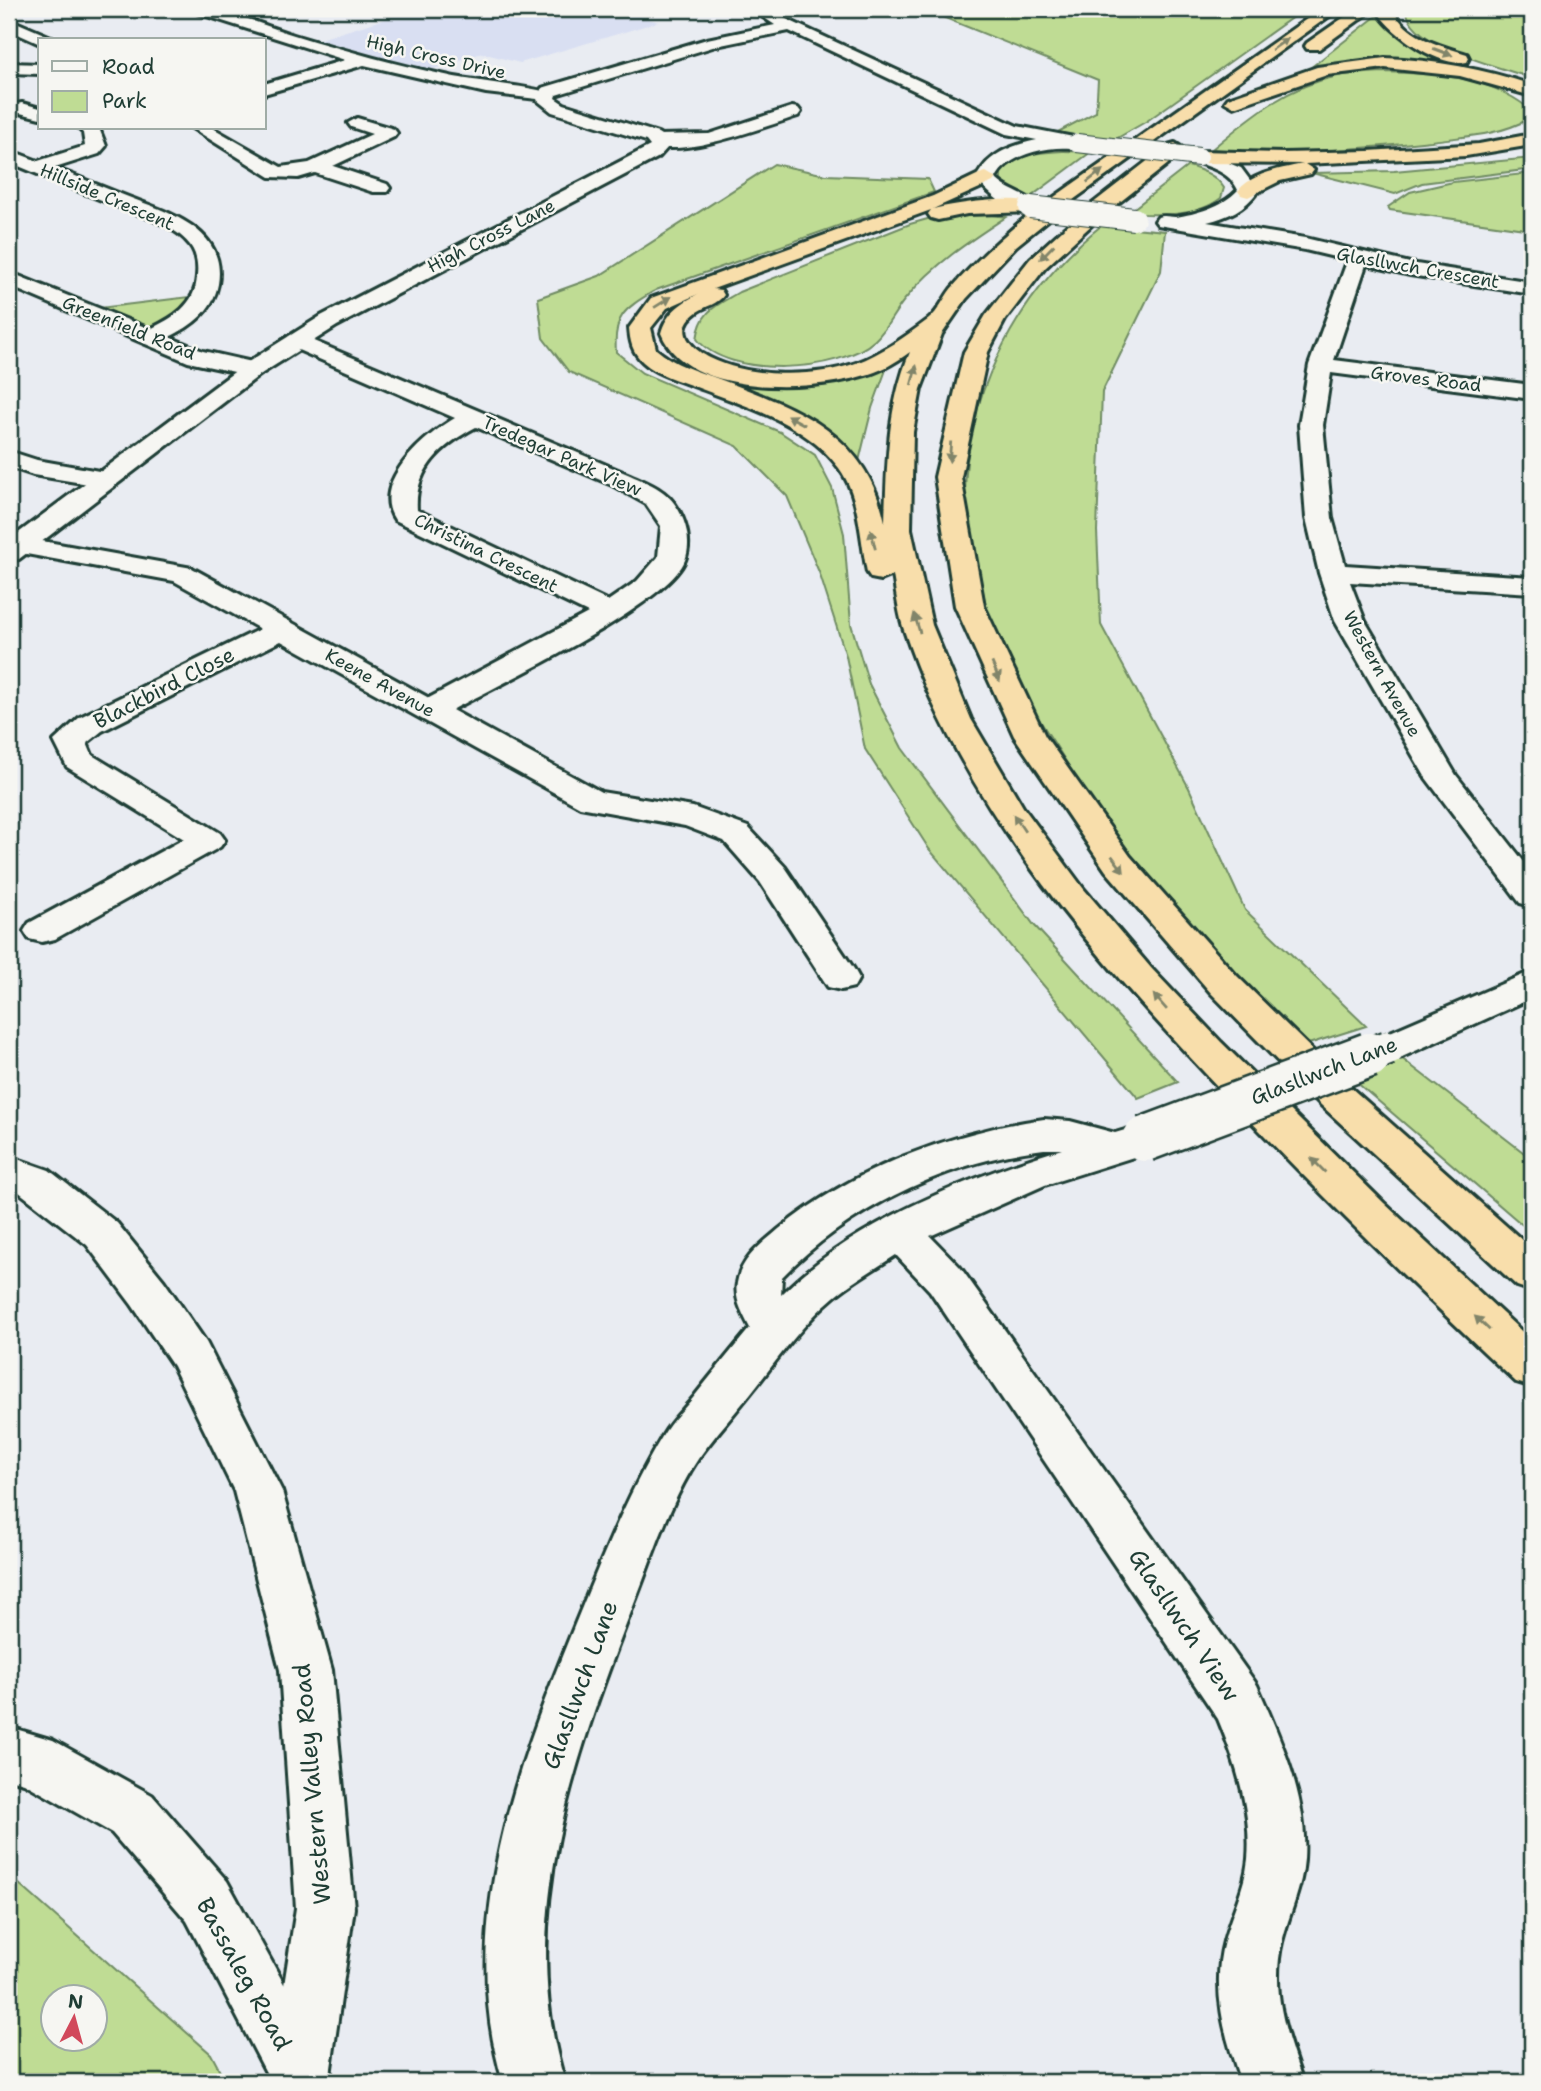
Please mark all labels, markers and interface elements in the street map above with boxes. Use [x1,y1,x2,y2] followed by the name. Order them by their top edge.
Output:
[364,29,508,85] street label: High Cross Drive
[38,38,266,130] legend
[1271,38,1289,52] one-way arrow
[1433,47,1454,58] one-way arrow
[102,53,155,81] text: Road
[102,87,147,115] text: Park
[36,158,178,236] street label: Hillside Crescent
[1085,169,1104,183] one-way arrow
[423,193,559,279] street label: High Cross Lane
[1335,242,1501,294] street label: Glasllwch Crescent
[1039,244,1056,261] one-way arrow
[59,290,199,366] street label: Greenfield Road
[654,296,673,309] one-way arrow
[1369,360,1483,398] street label: Groves Road
[909,364,920,386] one-way arrow
[479,410,646,502] street label: Tredegar Park View
[786,414,806,426] one-way arrow
[944,441,955,463] one-way arrow
[410,508,562,598] street label: Christina Crescent
[867,528,878,550] one-way arrow
[1337,607,1427,741] street label: Western Avenue
[912,612,922,633] one-way arrow
[89,640,239,736] street label: Blackbird Close
[321,643,439,723] street label: Keene Avenue
[990,662,1002,682] one-way arrow
[1013,814,1026,833] one-way arrow
[1110,855,1124,873] one-way arrow
[1152,993,1168,1011] one-way arrow
[1247,1030,1401,1112] street label: Glasllwch Lane
[1310,1157,1327,1174] one-way arrow
[1473,1315,1491,1331] one-way arrow
[1121,1542,1247,1708] street label: Glasllwch View
[535,1596,625,1774] street label: Glasllwch Lane
[286,1662,338,1906] street label: Western Valley Road
[189,1892,299,2056] street label: Bassaleg Road
[38,1982,108,2052] north arrow
[67,1988,85,2015] text: N

